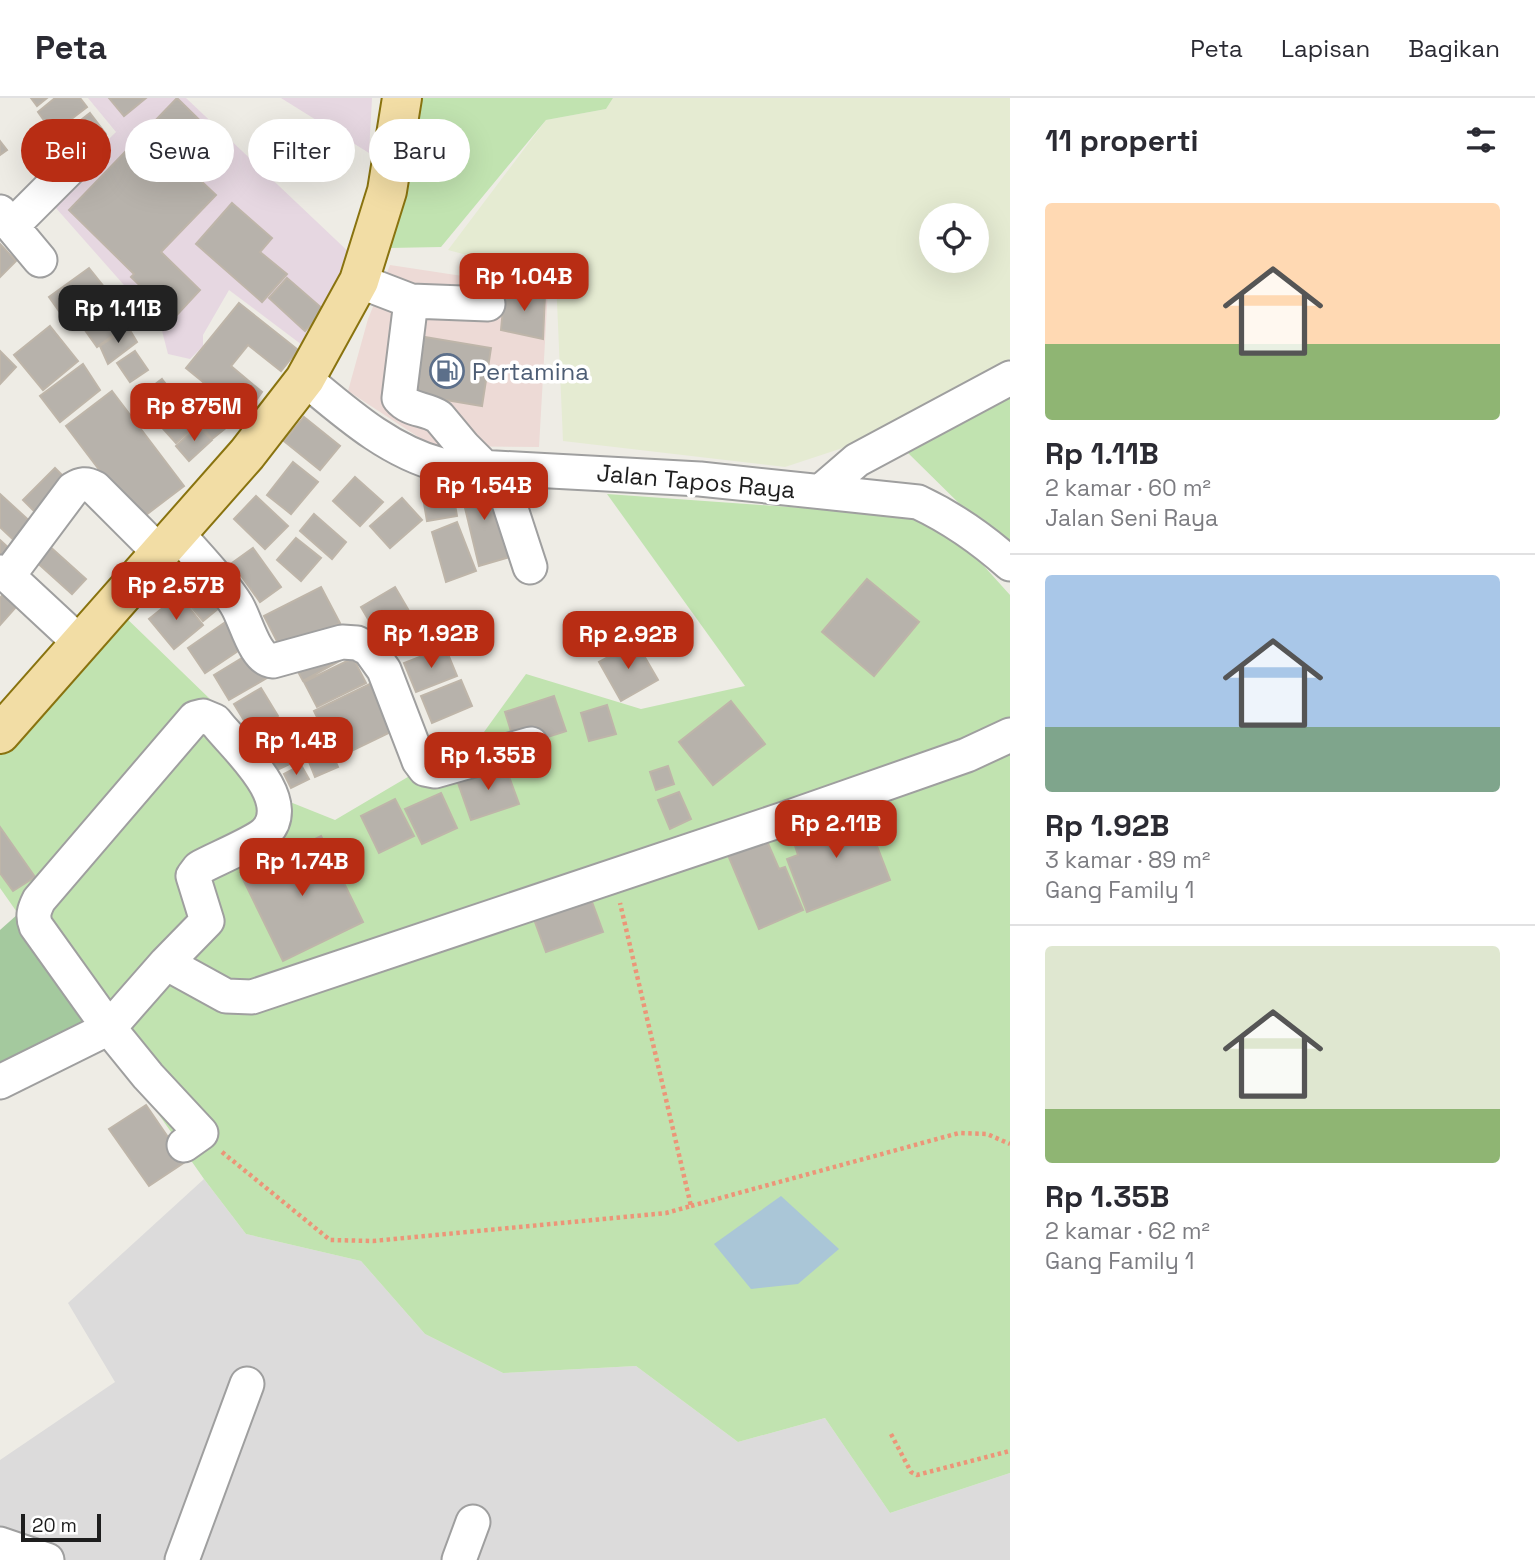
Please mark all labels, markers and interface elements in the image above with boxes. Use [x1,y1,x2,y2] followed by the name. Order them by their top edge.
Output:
[35,27,107,69] text: Peta
[1190,33,1243,64] text: Peta
[1281,33,1370,64] text: Lapisan
[1408,33,1500,64] text: Bagikan
[21,119,111,182] chip: Beli
[125,119,234,182] chip: Sewa
[248,119,355,182] chip: Filter
[369,119,470,182] chip: Baru
[1045,121,1199,160] text: 11 properti
[1462,121,1500,159] icon: filters
[919,203,989,273] map controls
[919,203,989,273] button: locate
[1210,248,1336,374] icon: home
[452,254,596,313] pin: Rp 1.04B
[476,261,572,291] text: Rp 1.04B
[46,286,190,345] pin: Rp 1.11B
[74,293,162,323] text: Rp 1.11B
[428,352,466,390] fuel station icon: Pertamina
[472,356,589,387] place label: Pertamina
[129,384,259,443] pin: Rp 875M
[146,391,242,421] text: Rp 875M
[1045,434,1159,473] text: Rp 1.11B
[595,457,797,505] street label: Jalan Tapos Raya
[412,462,556,522] pin: Rp 1.54B
[436,470,532,500] text: Rp 1.54B
[1045,473,1211,503] text: 2 kamar · 60 m²
[1045,503,1218,533] text: Jalan Seni Raya
[104,562,248,622] pin: Rp 2.57B
[127,570,225,600] text: Rp 2.57B
[359,610,503,670] pin: Rp 1.92B
[556,612,700,671] pin: Rp 2.92B
[383,618,479,648] text: Rp 1.92B
[579,619,677,649] text: Rp 2.92B
[1210,620,1336,746] icon: home
[231,718,361,777] pin: Rp 1.4B
[255,725,337,755] text: Rp 1.4B
[416,732,560,792] pin: Rp 1.35B
[440,740,536,770] text: Rp 1.35B
[764,800,908,860] pin: Rp 2.11B
[1045,806,1169,845] text: Rp 1.92B
[791,808,881,838] text: Rp 2.11B
[230,838,374,898] pin: Rp 1.74B
[1045,845,1210,875] text: 3 kamar · 89 m²
[255,846,349,876] text: Rp 1.74B
[1045,875,1194,905] text: Gang Family 1
[1210,991,1336,1117] icon: home
[1045,1177,1169,1216] text: Rp 1.35B
[1045,1216,1210,1246] text: 2 kamar · 62 m²
[1045,1246,1194,1276] text: Gang Family 1
[21,1511,102,1543] scale bar
[32,1513,77,1538] text: 20 m

